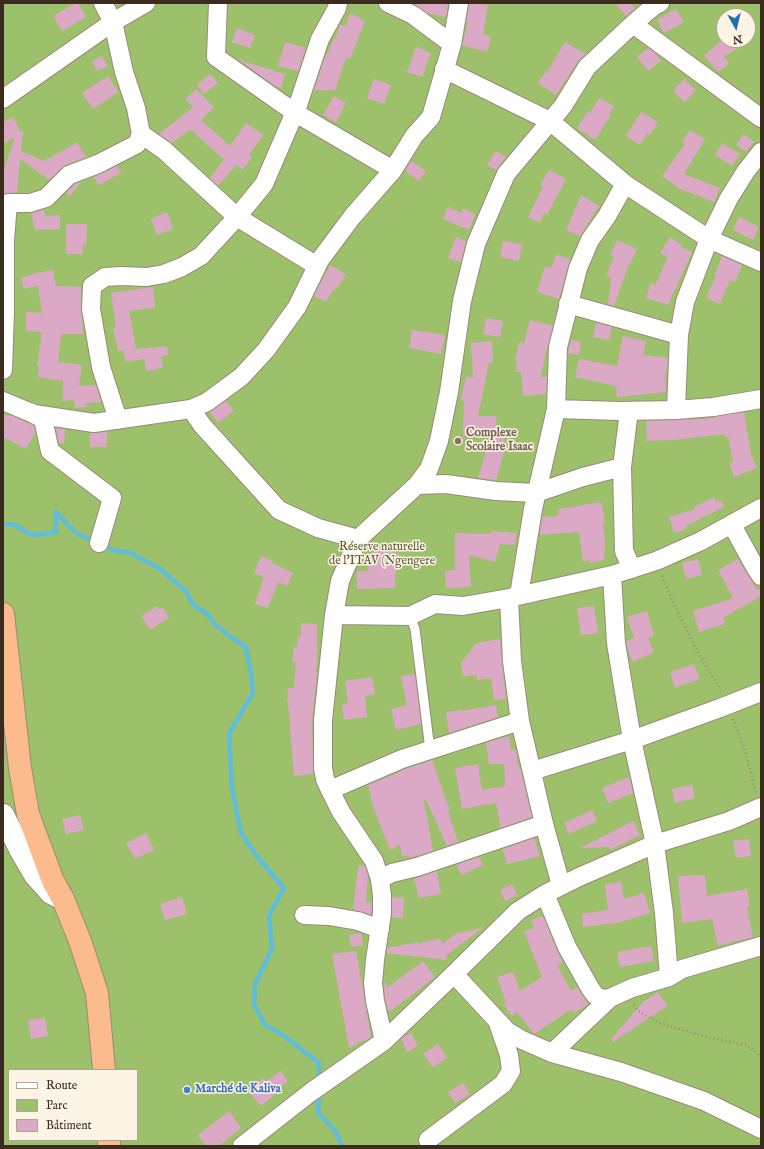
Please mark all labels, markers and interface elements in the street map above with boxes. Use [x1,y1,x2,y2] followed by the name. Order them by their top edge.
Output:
[716,8,756,48] north arrow
[732,31,743,46] text: N
[466,427,533,455] place label: Complexe Scolaire Isaac
[453,436,463,446] marker: Complexe Scolaire Isaac
[329,541,435,569] park label: Réserve naturelle de l'ITAV (Ngengere
[8,1069,138,1141] legend
[46,1078,77,1093] text: Route
[195,1083,281,1097] place label: Marché de Kaliva
[182,1085,192,1095] marker: Marché de Kaliva
[46,1098,68,1113] text: Parc
[46,1118,92,1133] text: Bâtiment

